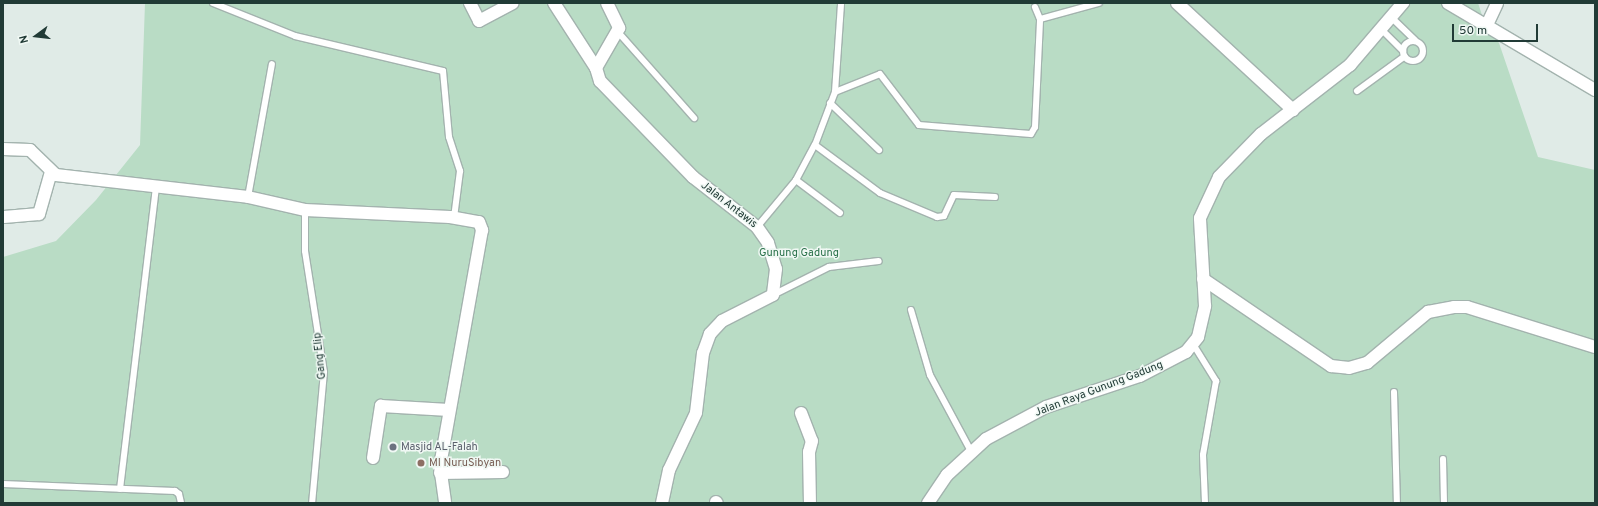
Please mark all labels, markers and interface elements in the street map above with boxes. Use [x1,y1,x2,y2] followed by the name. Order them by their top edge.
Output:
[16,16,56,56] north arrow
[1454,16,1540,42] scale bar
[1459,23,1487,39] text: 50 m
[17,33,32,45] text: N
[698,179,760,231] street label: Jalan Antawis
[759,246,839,260] park label: Gunung Gadung
[311,332,329,380] street label: Gang Elip
[1033,358,1165,420] street label: Jalan Raya Gunung Gadung
[401,440,478,454] place label: Masjid AL-Falah
[388,442,398,452] marker: Masjid AL-Falah
[429,456,501,470] place label: MI NuruSibyan
[416,458,426,468] marker: MI NuruSibyan

